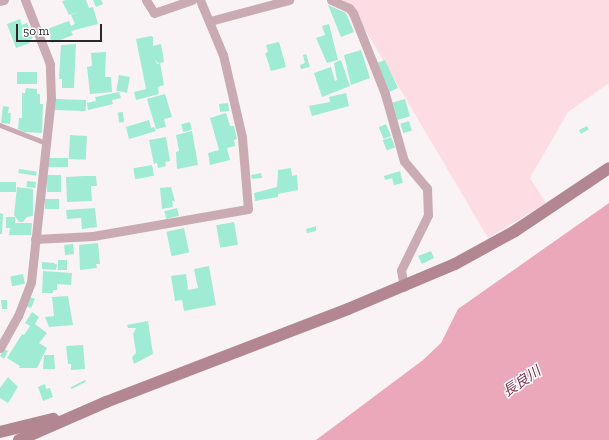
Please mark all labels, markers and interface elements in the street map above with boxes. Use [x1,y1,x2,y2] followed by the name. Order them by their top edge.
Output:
[18,16,104,42] scale bar
[23,24,49,38] text: 50 m
[500,363,544,401] water label: 長良川

